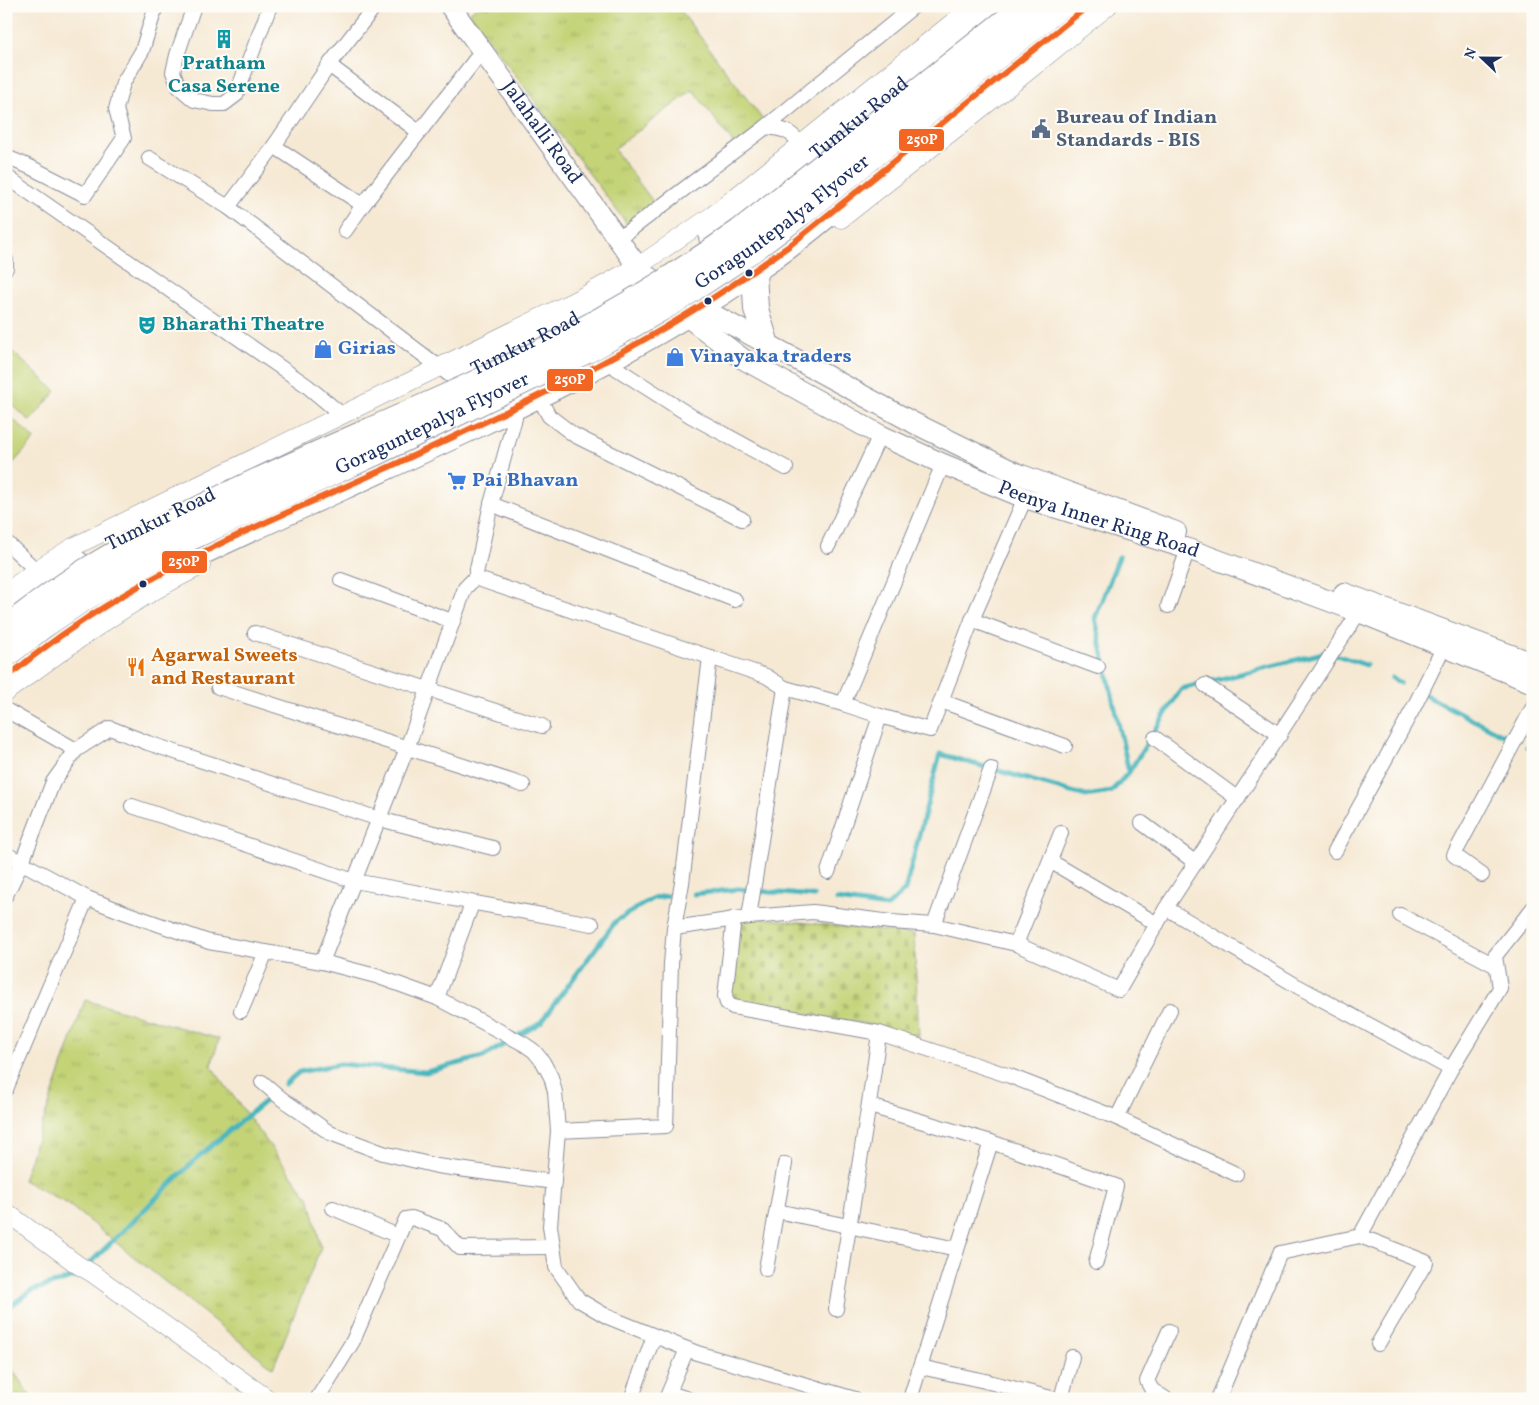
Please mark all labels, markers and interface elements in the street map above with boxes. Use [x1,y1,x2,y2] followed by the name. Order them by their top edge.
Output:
[213,28,235,50] building icon: Pratham Casa Serene
[1456,32,1506,82] north arrow
[1461,45,1482,62] text: N
[168,50,280,101] place label: Pratham Casa Serene
[804,71,915,167] street label: Tumkur Road
[494,75,588,190] street label: Jalahalli Road
[1056,104,1217,155] place label: Bureau of Indian Standards - BIS
[1030,118,1052,140] public building icon: Bureau of Indian Standards - BIS
[898,128,945,152] line badge: 250P
[906,131,938,150] text: 250P
[689,149,876,297] street label: Goraguntepalya Flyover
[744,268,754,278] unlabelled marker
[703,296,713,306] unlabelled marker
[466,305,586,384] street label: Tumkur Road
[162,311,324,339] place label: Bharathi Theatre
[136,314,158,336] theatre icon: Bharathi Theatre
[338,335,396,363] place label: Girias
[312,338,334,360] shop icon: Girias
[690,343,852,371] place label: Vinayaka traders
[664,346,686,368] shop icon: Vinayaka traders
[331,366,534,483] street label: Goraguntepalya Flyover
[546,368,594,392] line badge: 250P
[554,371,586,390] text: 250P
[472,467,579,495] place label: Pai Bhavan
[446,470,468,492] supermarket icon: Pai Bhavan
[994,474,1203,566] street label: Peenya Inner Ring Road
[101,481,221,559] street label: Tumkur Road
[161,550,208,574] line badge: 250P
[168,553,200,572] text: 250P
[138,579,148,589] unlabelled marker
[151,642,298,693] place label: Agarwal Sweets and Restaurant
[125,656,147,678] restaurant icon: Agarwal Sweets and Restaurant

